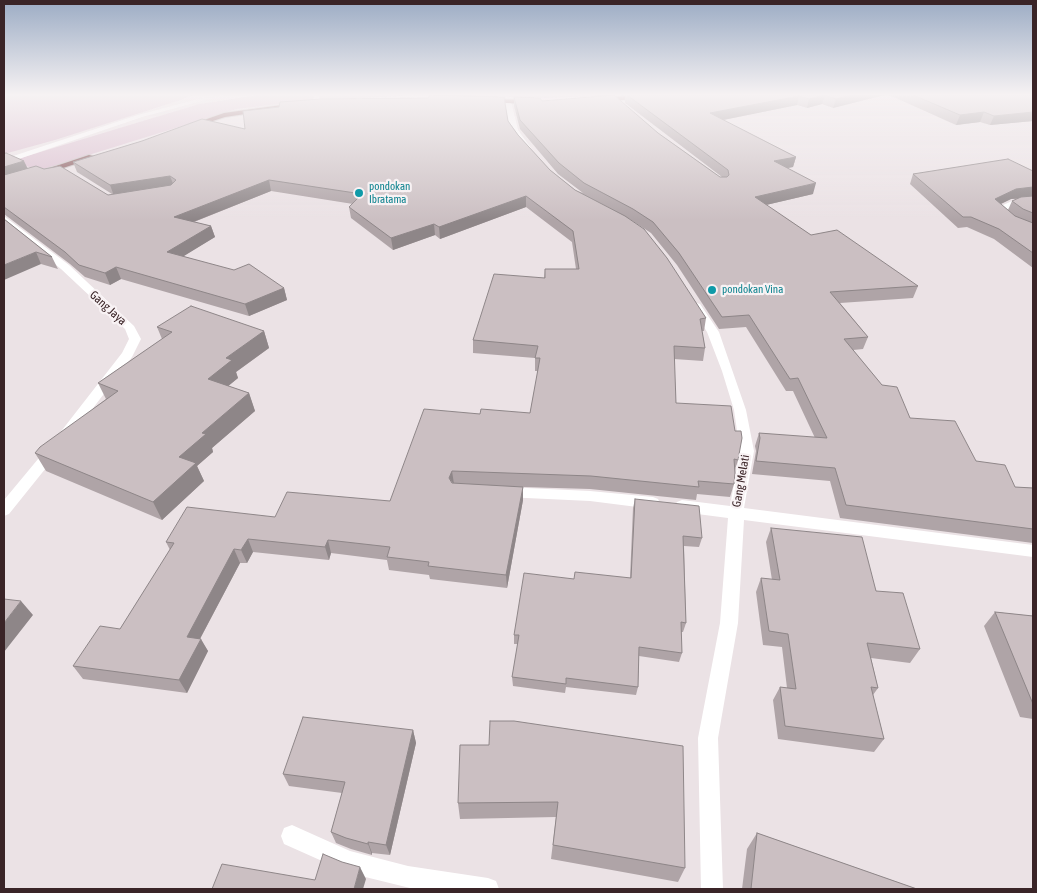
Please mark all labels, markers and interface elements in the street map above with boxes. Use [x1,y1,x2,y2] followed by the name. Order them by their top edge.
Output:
[369,180,410,206] place label: pondokan Ibratama
[353,187,365,199] marker: pondokan Ibratama
[722,283,783,297] place label: pondokan Vina
[706,284,718,296] marker: pondokan Vina
[87,288,129,328] street label: Gang Jaya
[729,454,753,508] street label: Gang Melati

